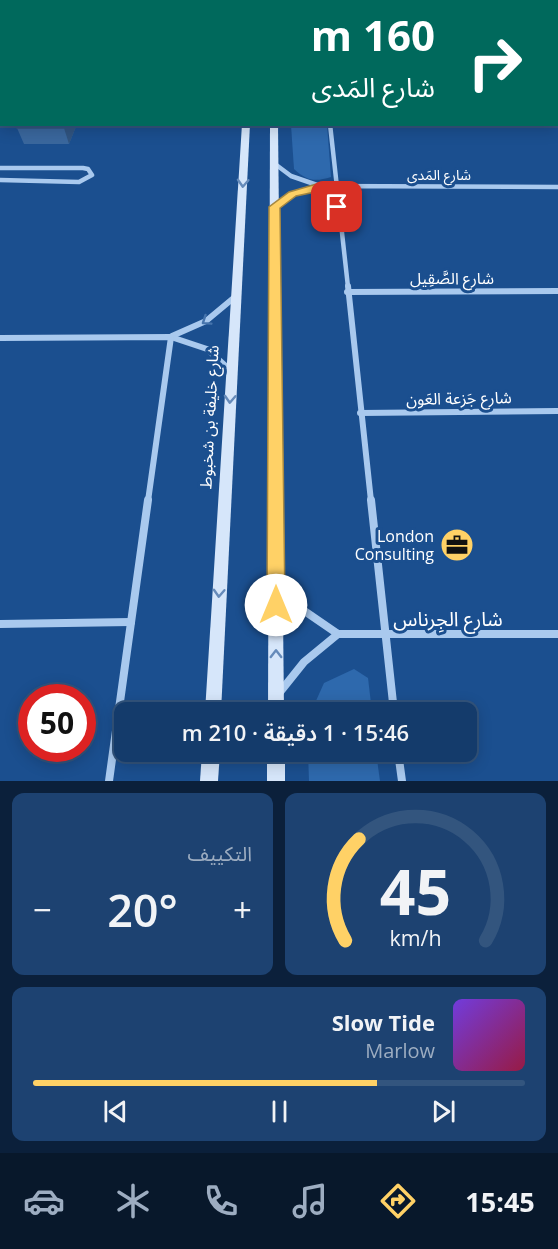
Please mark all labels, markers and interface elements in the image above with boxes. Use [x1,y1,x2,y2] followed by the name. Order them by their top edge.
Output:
[311,6,435,63] text: 160 m
[456,24,534,102] icon: right
[311,68,435,105] text: شارع المَدى
[407,165,471,186] street label: شارع المَدى
[236,178,249,187] one-way arrow
[311,181,362,232] pin
[320,190,353,223] icon: arrive
[410,267,494,291] street label: شارع الصَّقِيل
[202,313,212,325] one-way arrow
[194,345,226,490] street label: شارع خليفة بن شخبوط
[406,386,512,412] street label: شارع جَزعة العَون
[223,394,236,403] one-way arrow
[355,525,434,565] place label: London Consulting
[439,527,475,563] office icon: London Consulting
[244,573,308,637] position arrow
[213,589,226,598] one-way arrow
[393,605,503,634] street label: شارع الجِرناس
[270,650,282,659] one-way arrow
[18,684,96,762] speed limit sign: 50
[182,717,409,747] text: 15:46 · 1 دقيقة · 210 m
[188,840,252,867] text: التكييف
[380,848,451,933] text: 45
[107,879,178,940] text: 20°
[33,887,52,932] text: −
[233,887,252,932] text: +
[389,923,442,952] text: km/h
[332,1007,435,1037] text: Slow Tide
[365,1037,435,1064] text: Marlow
[99,1095,132,1128] icon: previous
[263,1095,296,1128] icon: pause
[427,1095,460,1128] icon: next
[23,1180,65,1222] icon: car
[112,1180,154,1222] icon: climate
[200,1180,242,1222] icon: phone
[289,1180,331,1222] icon: music
[377,1180,419,1222] icon: directions
[465,1183,535,1220] text: 15:45

